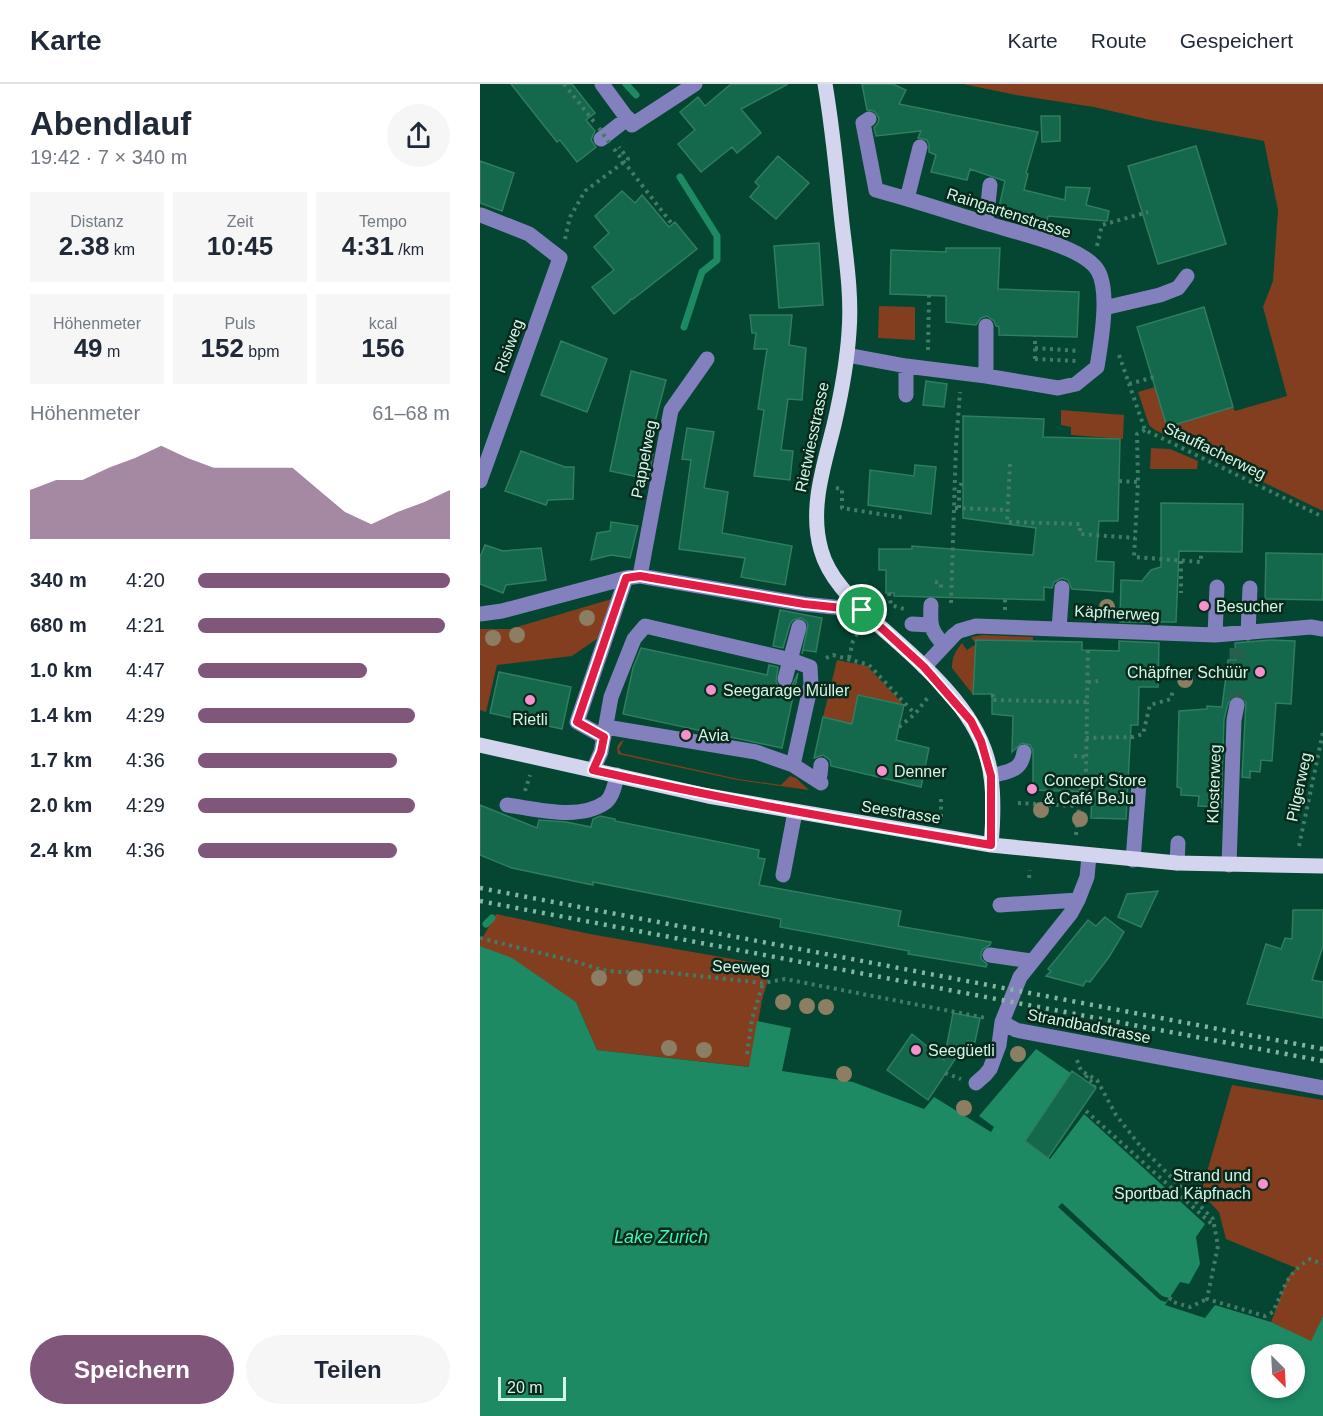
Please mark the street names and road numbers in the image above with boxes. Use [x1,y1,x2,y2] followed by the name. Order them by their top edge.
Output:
[945,185,1073,241] street label: Raingartenstrasse
[491,317,527,375] street label: Risiweg
[792,380,832,494] street label: Rietwiesstrasse
[628,419,660,499] street label: Pappelweg
[1161,419,1269,483] street label: Stauffacherweg
[1074,602,1160,624] street label: Käpfnerweg
[1204,744,1224,824] street label: Klosterweg
[1283,751,1315,823] street label: Pilgerweg
[860,797,942,827] street label: Seestrasse
[712,957,770,977] street label: Seeweg
[1026,1006,1152,1046] street label: Strandbadstrasse

